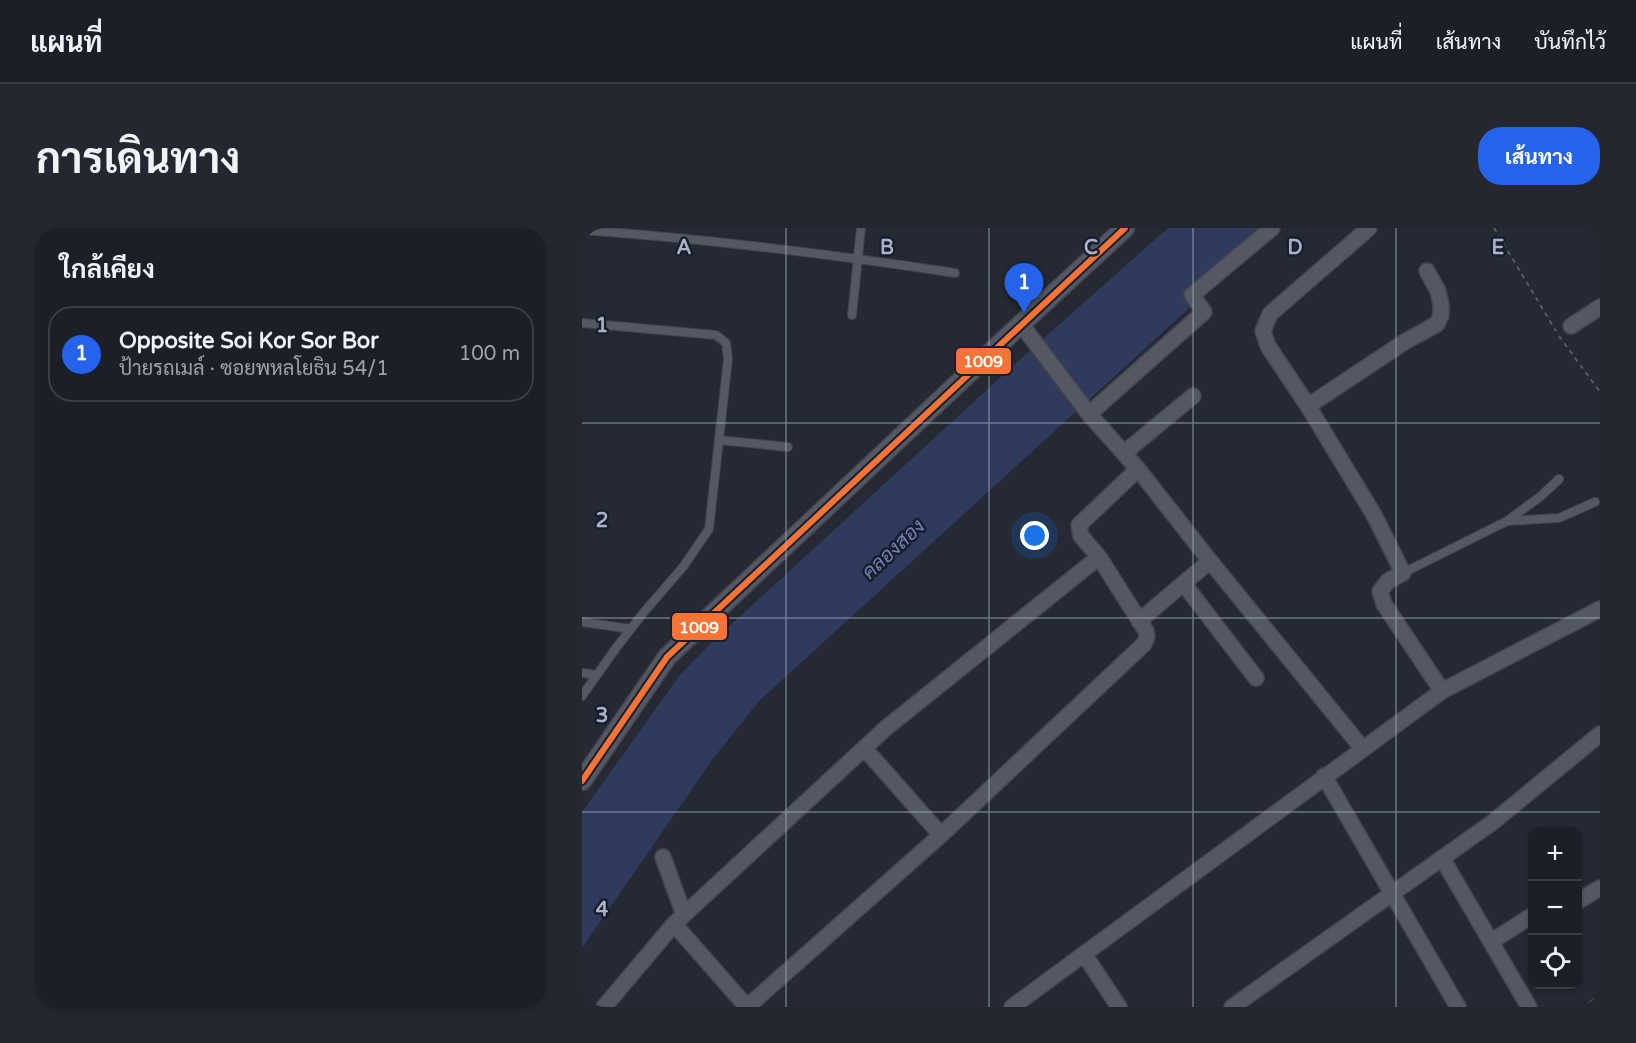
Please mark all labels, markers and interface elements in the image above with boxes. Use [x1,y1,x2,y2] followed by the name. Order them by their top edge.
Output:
[30,26,103,60] text: แผนที่
[1350,30,1403,55] text: แผนที่
[1436,30,1501,55] text: เส้นทาง
[1534,30,1606,55] text: บันทึกไว้
[1478,127,1600,185] button: เส้นทาง
[36,134,240,185] text: การเดินทาง
[677,236,692,260] text: A
[880,236,894,260] text: B
[1084,236,1098,260] text: C
[1287,236,1303,260] text: D
[1492,236,1505,260] text: E
[60,254,155,285] text: ใกล้เคียง
[1004,264,1044,313] pin: 1
[596,314,608,338] text: 1
[119,328,379,354] text: Opposite Soi Kor Sor Bor
[75,342,88,366] text: 1
[459,342,520,366] text: 100 m
[955,347,1012,375] line badge: 1009
[963,352,1003,372] text: 1009
[119,357,389,381] text: ป้ายรถเมล์ · ซอยพหลโยธิน 54/1
[596,509,608,533] text: 2
[857,515,930,585] water label: คลองสอง
[1020,521,1049,550] your location
[671,612,728,641] line badge: 1009
[679,618,719,638] text: 1009
[596,704,608,728] text: 3
[1528,827,1582,989] map controls
[1528,827,1582,881] button: +
[1528,881,1582,935] button: −
[596,898,609,922] text: 4
[1528,935,1582,989] button: locate

